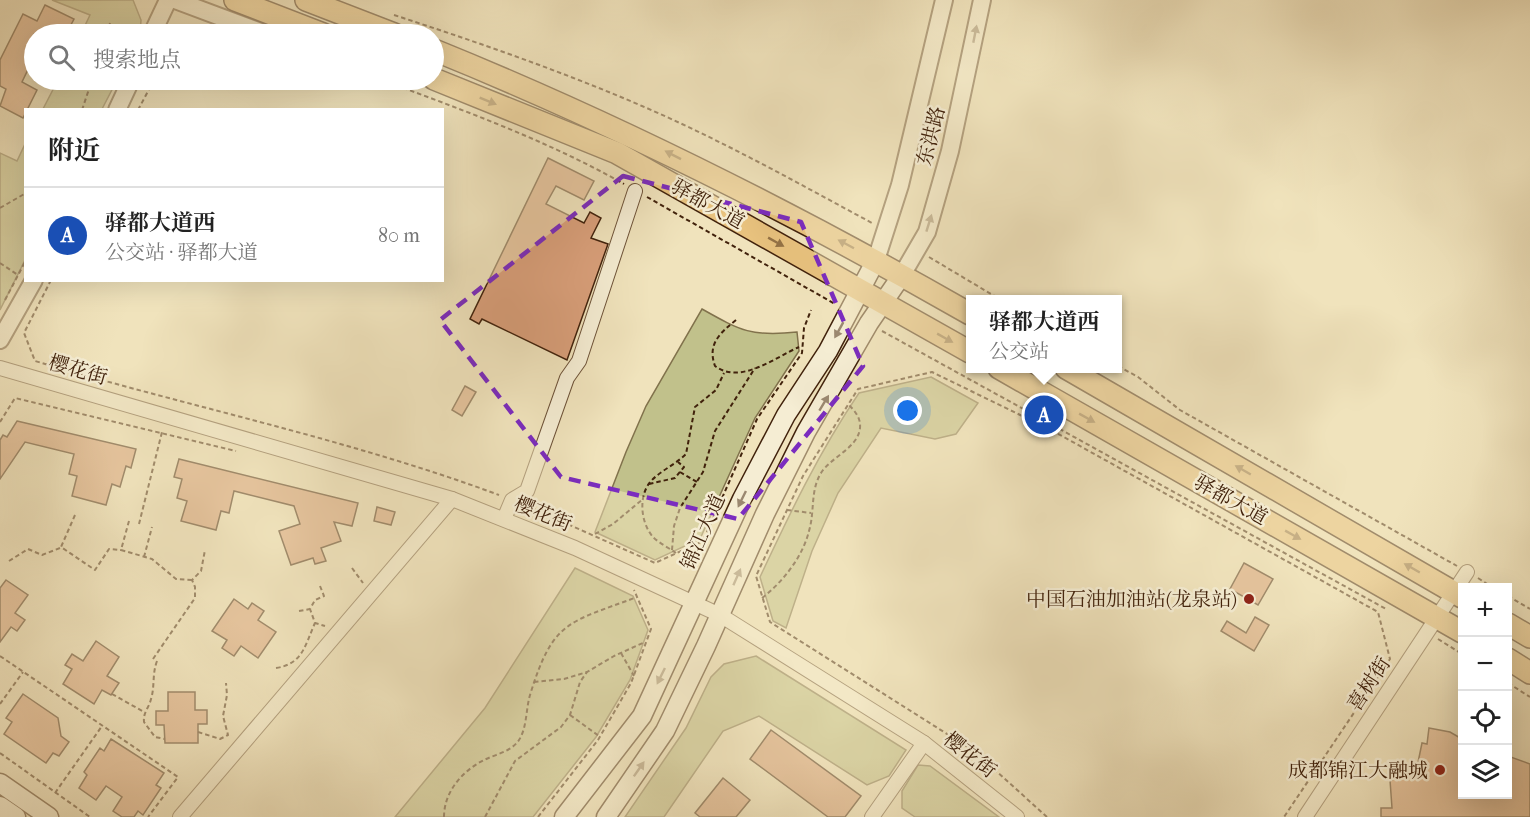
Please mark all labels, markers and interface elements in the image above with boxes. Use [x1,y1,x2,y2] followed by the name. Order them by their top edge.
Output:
[24,24,444,90] search box
[971,25,980,44] one-way arrow
[45,41,78,74] icon: search
[93,47,181,73] text: 搜索地点
[479,96,497,106] one-way arrow
[913,104,949,168] street label: 东洪路
[48,135,100,166] text: 附近
[664,151,681,160] one-way arrow
[667,175,749,233] street label: 驿都大道
[105,210,215,236] text: 驿都大道西
[925,214,934,232] one-way arrow
[61,224,74,247] text: A
[378,224,420,247] text: 80 m
[767,237,784,247] one-way arrow
[838,239,855,249] one-way arrow
[105,241,258,264] text: 公交站 · 驿都大道
[966,295,1122,373] popup
[989,309,1099,335] text: 驿都大道西
[834,322,845,338] one-way arrow
[937,333,954,343] one-way arrow
[989,340,1049,363] text: 公交站
[46,351,110,389] street label: 樱花街
[1024,392,1064,438] pin: A
[819,394,829,411] one-way arrow
[893,396,922,425] your location
[1079,413,1096,423] one-way arrow
[1234,465,1251,475] one-way arrow
[1190,471,1272,529] street label: 驿都大道
[676,491,730,573] street label: 锦江大道
[738,491,747,508] one-way arrow
[511,492,575,536] street label: 樱花街
[1285,529,1301,540] one-way arrow
[1404,562,1420,573] one-way arrow
[733,569,742,586] one-way arrow
[1458,583,1512,799] map controls
[1458,583,1512,637] button: +
[1026,588,1237,611] place label: 中国石油加油站(龙泉站)
[1242,592,1256,606] marker: 中国石油加油站(龙泉站)
[1458,637,1512,691] button: −
[1343,653,1395,715] street label: 喜树街
[656,668,665,685] one-way arrow
[1458,691,1512,745] button: locate
[939,727,1001,783] street label: 樱花街
[1458,745,1512,799] button: layers
[1288,759,1428,782] place label: 成都锦江大融城
[633,761,645,777] one-way arrow
[1433,763,1447,777] marker: 成都锦江大融城

